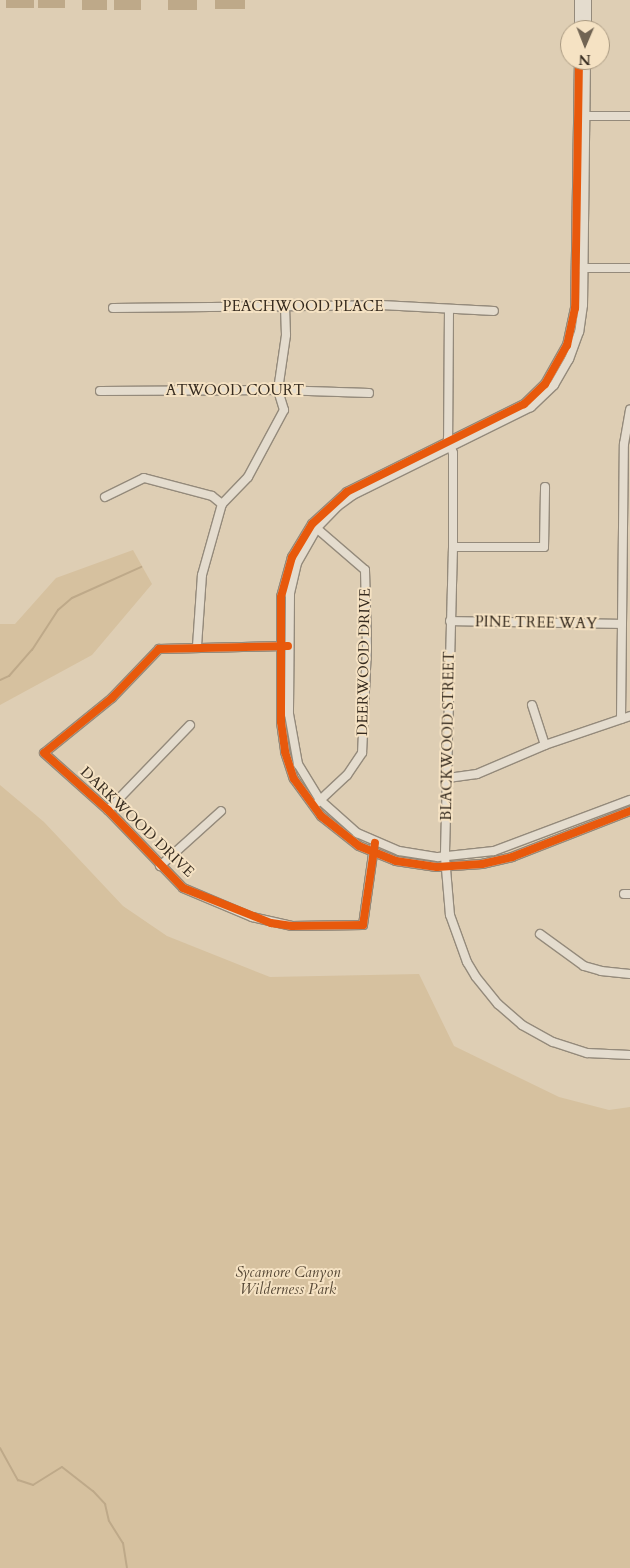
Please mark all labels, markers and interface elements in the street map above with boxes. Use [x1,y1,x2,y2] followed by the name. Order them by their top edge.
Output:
[560,20,610,70] north arrow
[579,50,591,69] text: N
[223,298,383,316] street label: PEACHWOOD PLACE
[166,382,304,400] street label: ATWOOD COURT
[354,588,374,736] street label: DEERWOOD DRIVE
[475,613,597,633] street label: PINE TREE WAY
[438,651,458,821] street label: BLACKWOOD STREET
[76,763,198,881] street label: DARKWOOD DRIVE
[235,1263,341,1298] park label: Sycamore Canyon Wilderness Park

